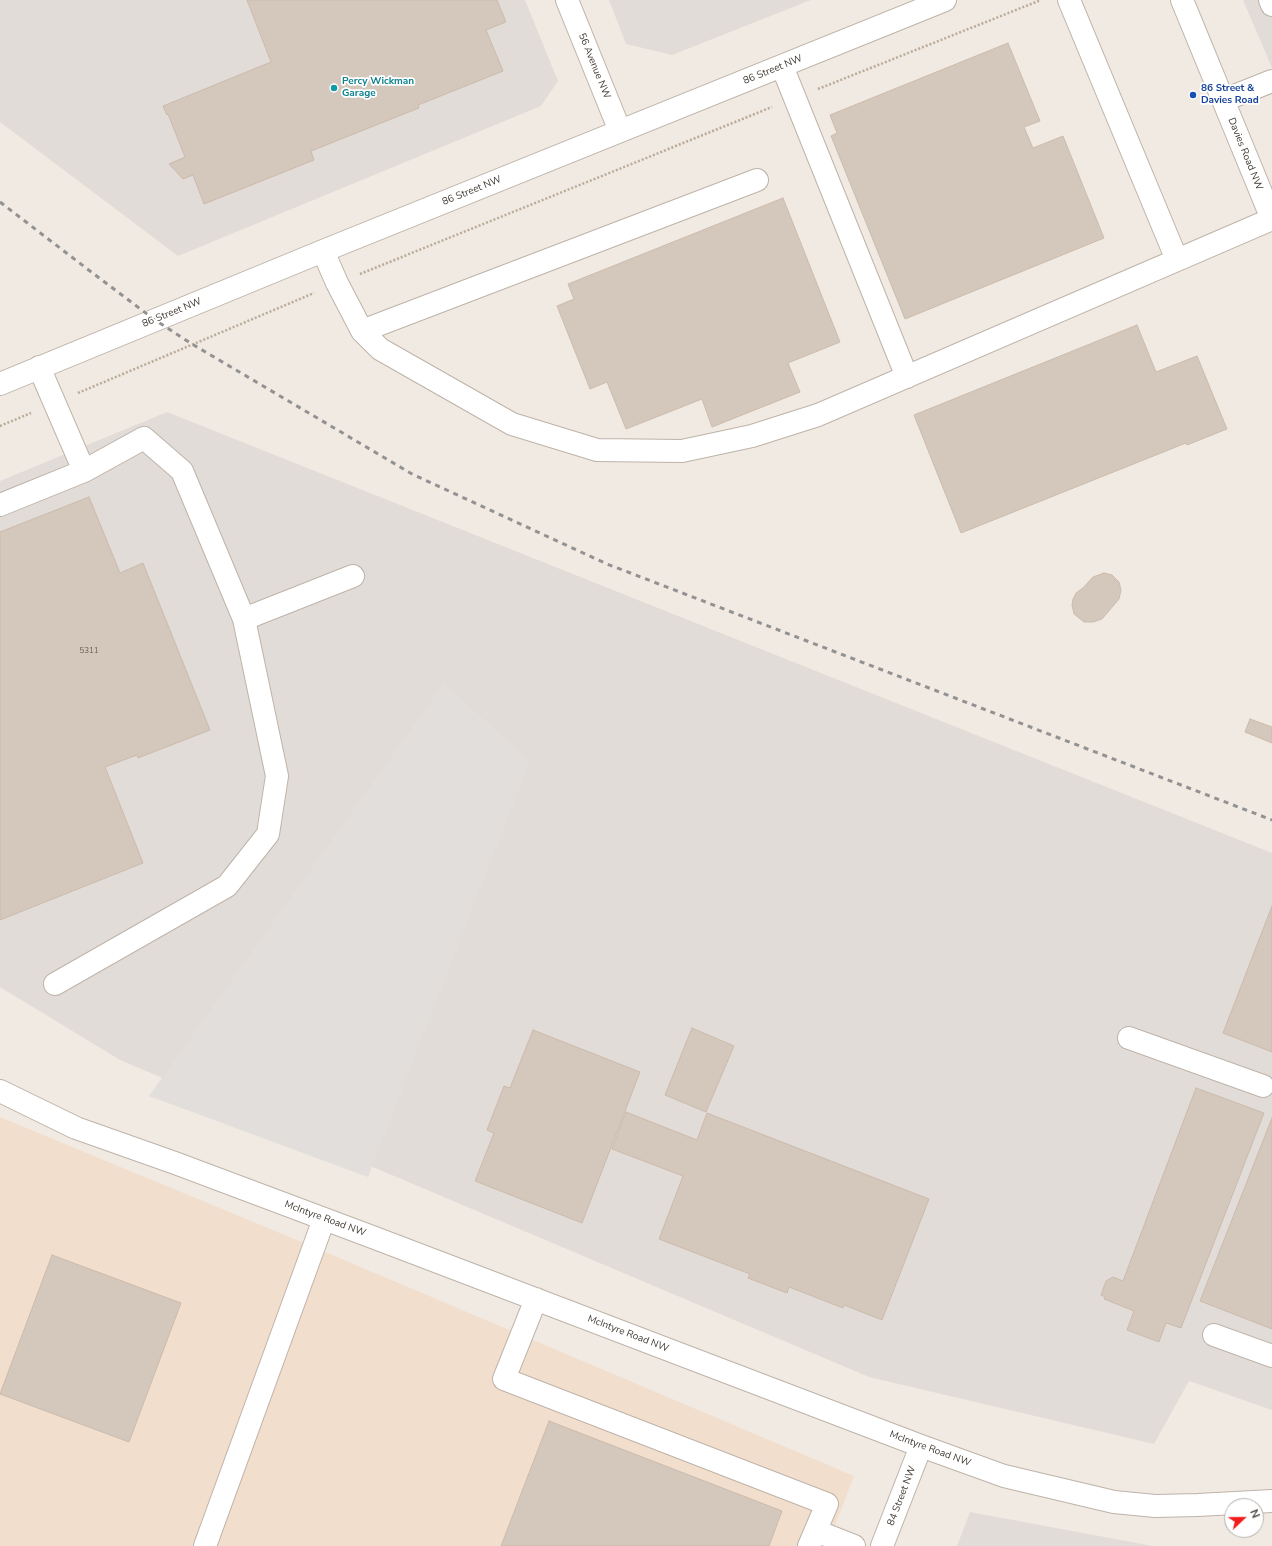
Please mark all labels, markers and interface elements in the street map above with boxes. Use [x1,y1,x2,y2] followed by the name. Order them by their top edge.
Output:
[575,31,613,101] street label: 56 Avenue NW
[742,53,804,87] street label: 86 Street NW
[342,76,414,100] place label: Percy Wickman Garage
[329,83,339,93] marker: Percy Wickman Garage
[1201,83,1259,106] place label: 86 Street & Davies Road
[1188,90,1198,100] marker: 86 Street & Davies Road
[1225,116,1265,192] street label: Davies Road NW
[441,174,503,208] street label: 86 Street NW
[141,296,203,330] street label: 86 Street NW
[79,646,99,656] house number: 5311
[283,1199,367,1239] street label: McIntyre Road NW
[586,1313,670,1355] street label: McIntyre Road NW
[888,1429,972,1469] street label: McIntyre Road NW
[885,1465,919,1527] street label: 84 Street NW
[1224,1498,1264,1538] north arrow
[1246,1507,1263,1520] text: N

